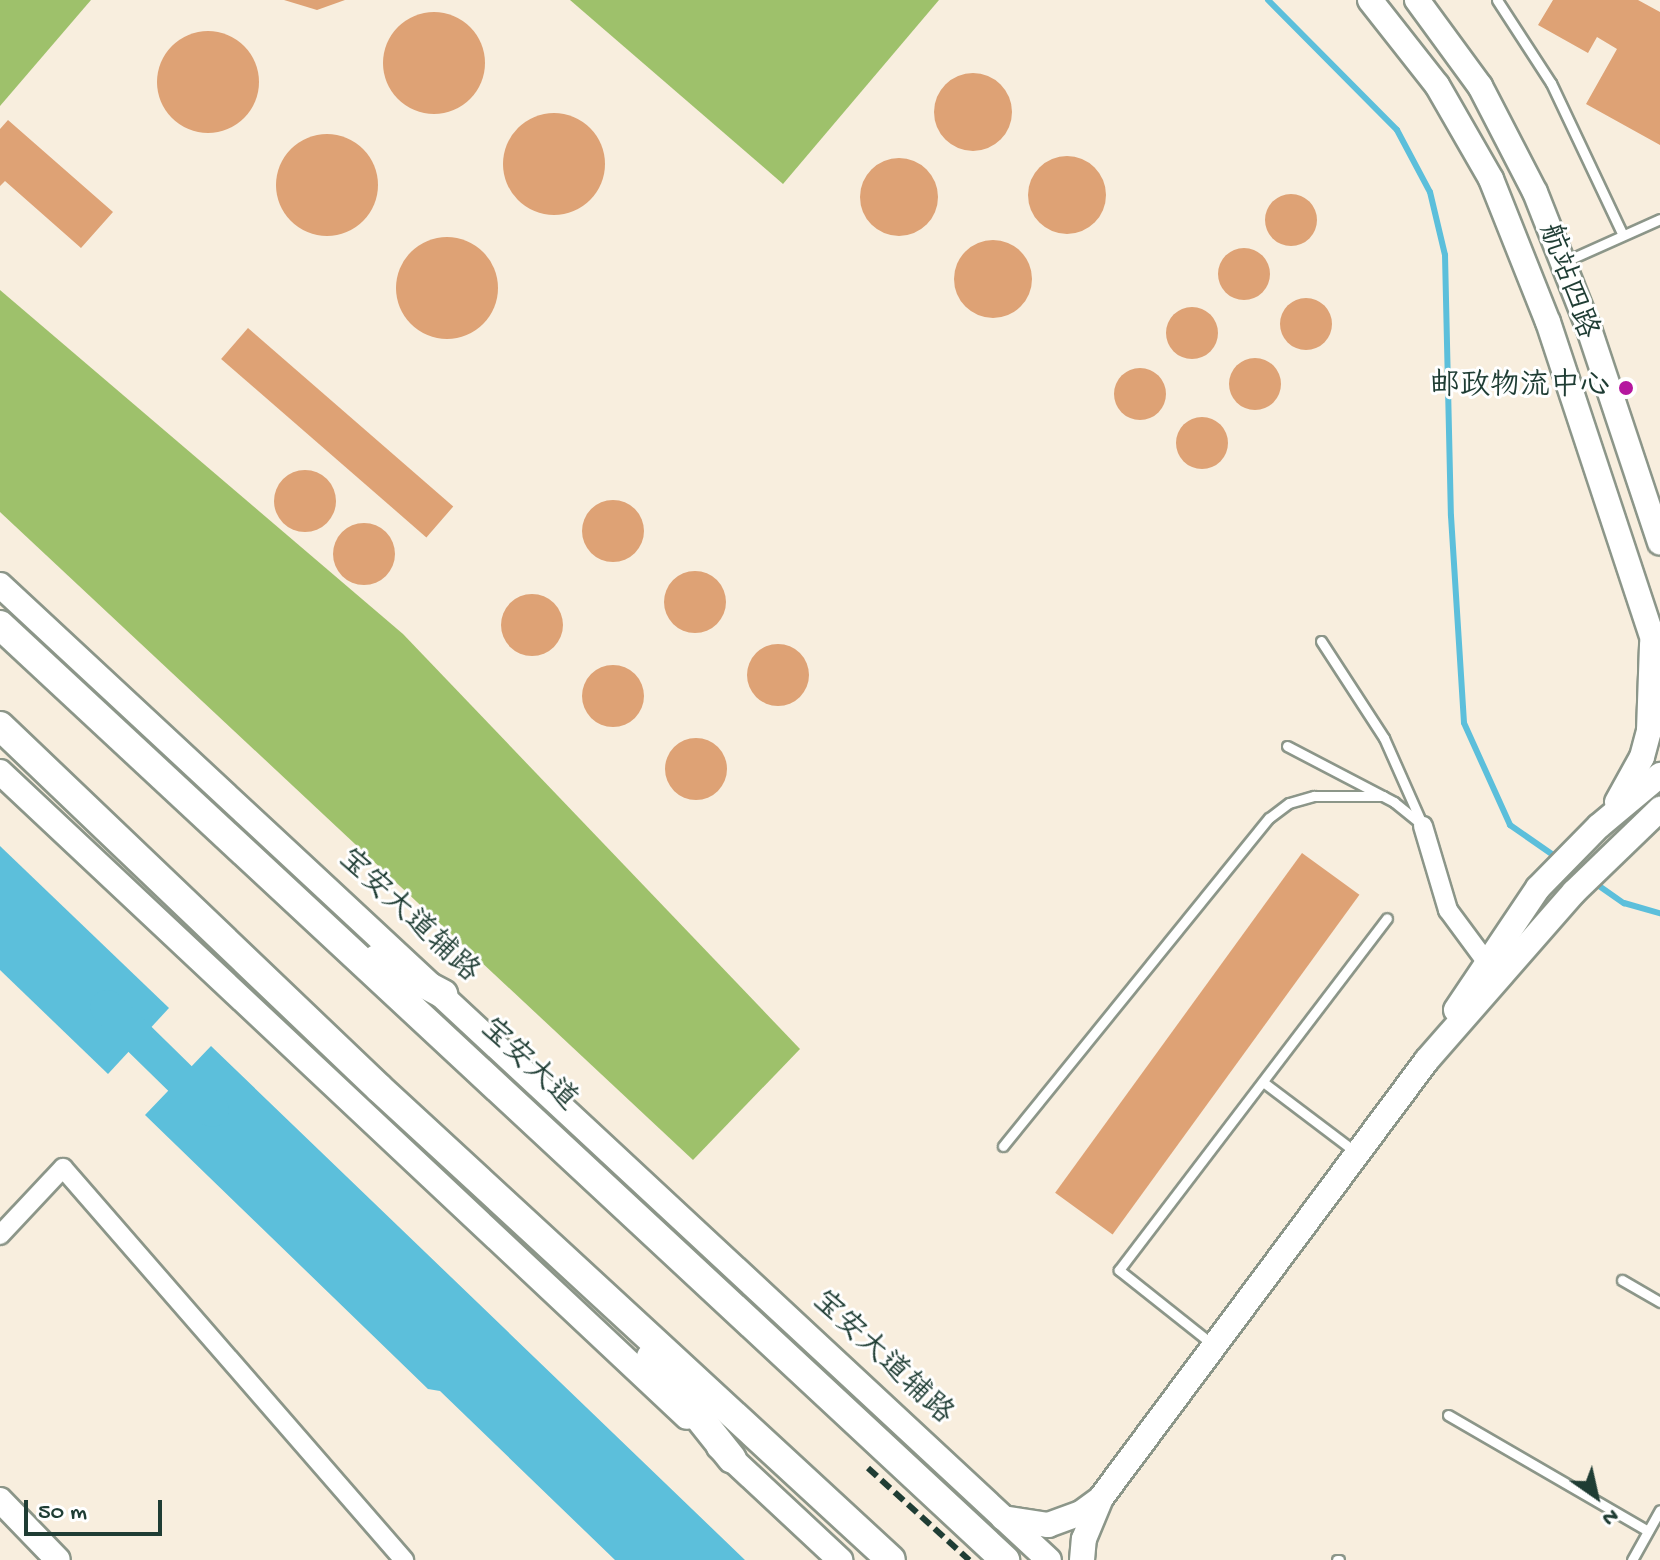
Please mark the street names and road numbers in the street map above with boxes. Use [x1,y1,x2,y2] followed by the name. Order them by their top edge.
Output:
[1529,219,1603,345] street label: 航站四路
[329,842,485,992] street label: 宝安大道辅路
[471,1012,583,1120] street label: 宝安大道
[803,1284,959,1434] street label: 宝安大道辅路

